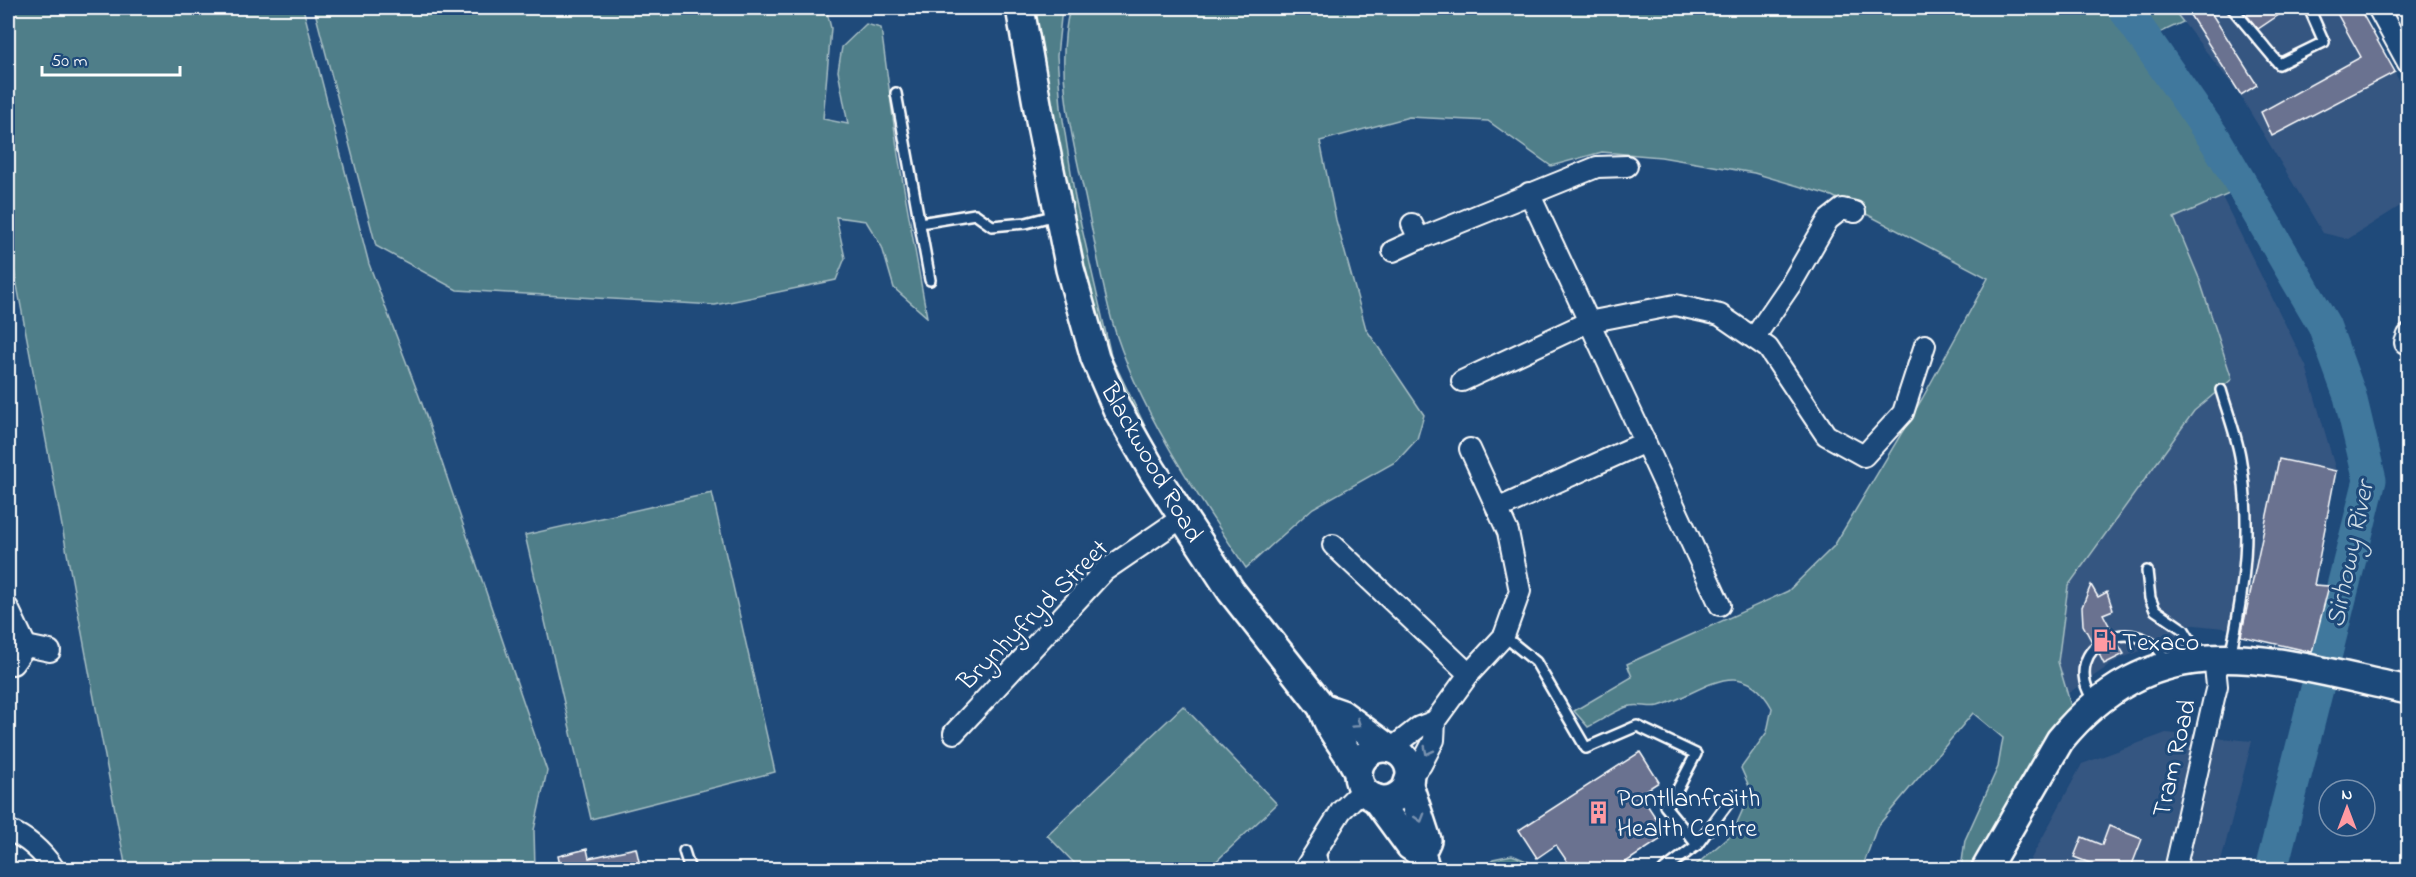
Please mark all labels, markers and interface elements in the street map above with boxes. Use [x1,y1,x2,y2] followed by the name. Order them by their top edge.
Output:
[42,39,180,77] scale bar
[51,49,88,75] text: 50 m
[1089,376,1212,551] street label: Blackwood Road
[2317,474,2387,631] water label: Sirhowy River
[949,531,1119,701] street label: Brynhyfryd Street
[2122,625,2199,663] place label: Texaco
[2091,628,2117,654] fuel station icon: Texaco
[2144,695,2208,822] street label: Tram Road
[1350,717,1361,728] one-way arrow
[1424,744,1435,755] one-way arrow
[2317,778,2377,838] north arrow
[1617,781,1760,849] place label: Pontllanfraith Health Centre
[2342,783,2353,807] text: N
[1586,799,1612,825] building icon: Pontllanfraith Health Centre
[1413,812,1425,823] one-way arrow

